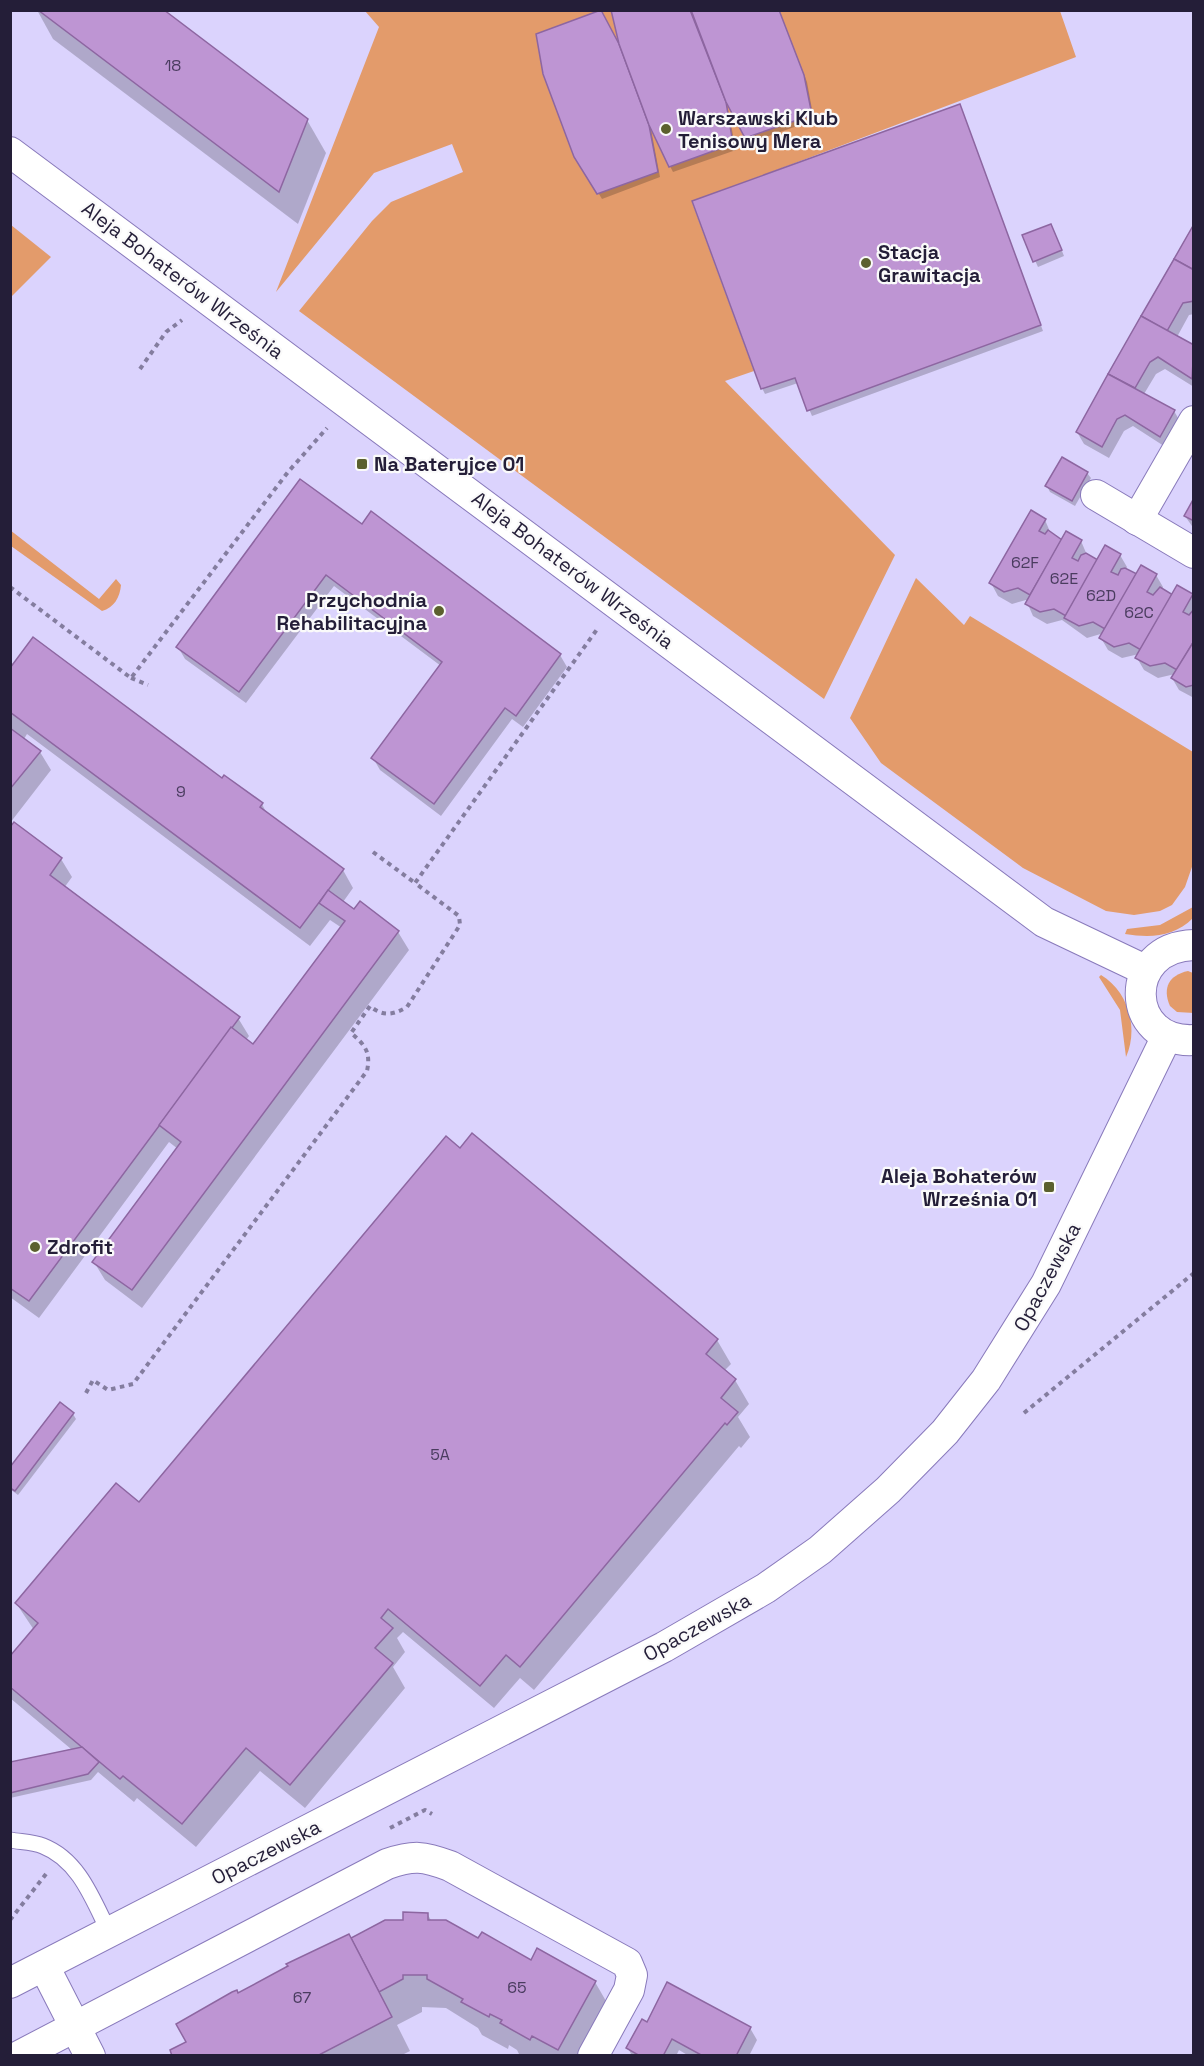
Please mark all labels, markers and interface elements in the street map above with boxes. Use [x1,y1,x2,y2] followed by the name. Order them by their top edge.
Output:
[165,55,181,76] house number: 18
[678,105,838,154] place label: Warszawski Klub Tenisowy Mera
[659,122,673,136] marker: Warszawski Klub Tenisowy Mera
[77,195,289,365] street label: Aleja Bohaterów Września
[878,239,981,288] place label: Stacja Grawitacja
[859,256,873,270] marker: Stacja Grawitacja
[374,451,524,477] place label: Na Bateryjce 01
[355,457,369,471] marker: Na Bateryjce 01
[467,485,679,655] street label: Aleja Bohaterów Września
[1011,552,1039,573] house number: 62F
[1050,568,1078,589] house number: 62E
[1086,585,1116,606] house number: 62D
[276,587,427,636] place label: Przychodnia Rehabilitacyjna
[1124,602,1154,623] house number: 62C
[432,604,446,618] marker: Przychodnia Rehabilitacyjna
[176,781,186,802] house number: 9
[881,1163,1037,1212] place label: Aleja Bohaterów Września 01
[1042,1180,1056,1194] marker: Aleja Bohaterów Września 01
[1008,1218,1086,1336] street label: Opaczewska
[47,1234,113,1260] place label: Zdrofit
[28,1240,42,1254] marker: Zdrofit
[430,1444,450,1465] house number: 5A
[639,1587,755,1667] street label: Opaczewska
[207,1813,325,1891] street label: Opaczewska
[507,1977,527,1998] house number: 65
[293,1987,311,2008] house number: 67

